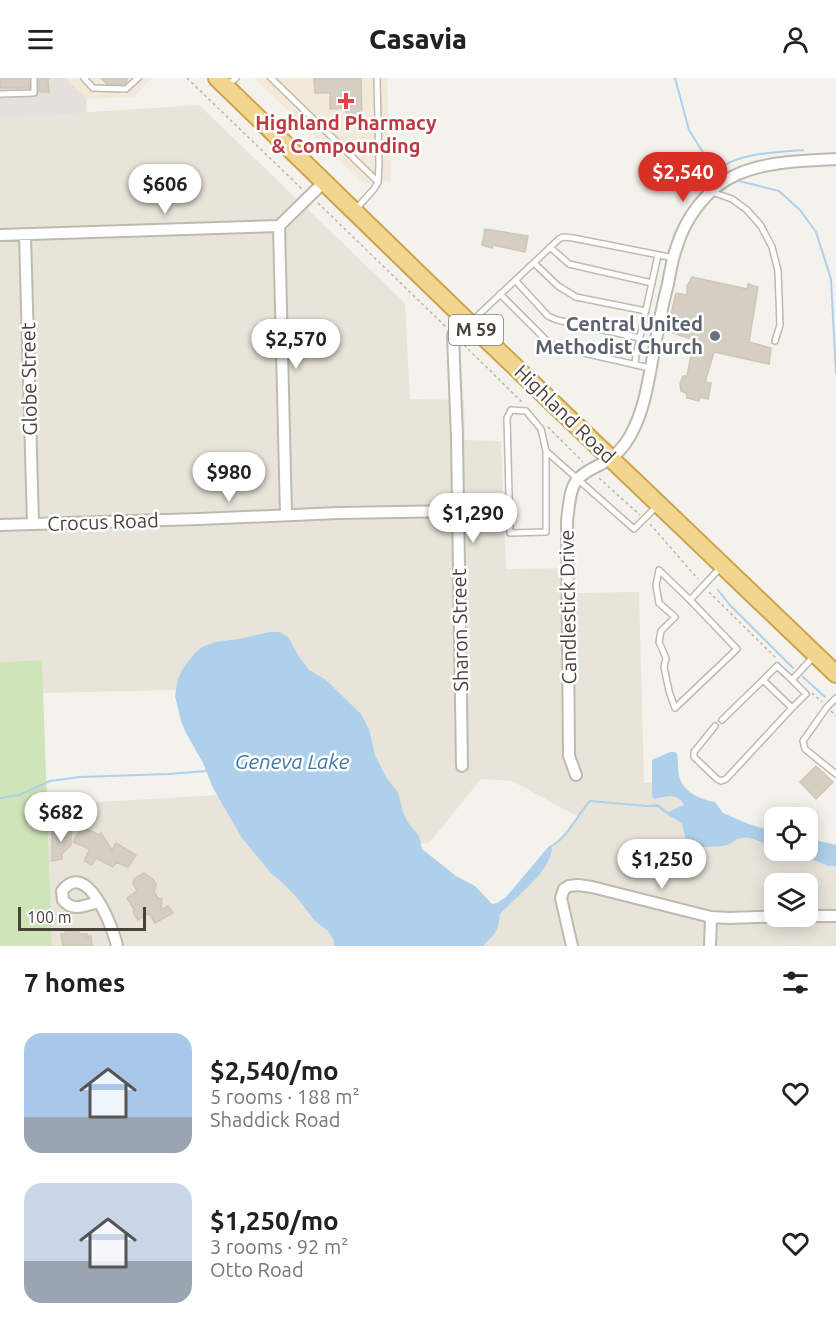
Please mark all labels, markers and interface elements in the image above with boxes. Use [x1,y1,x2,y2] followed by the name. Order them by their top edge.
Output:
[24,23,57,56] icon: menu
[779,23,812,56] icon: person
[369,24,467,54] text: Casavia
[339,94,353,108] marker: Highland Pharmacy & Compounding
[255,111,437,157] place label: Highland Pharmacy & Compounding
[634,152,732,203] pin: $2,540
[652,160,714,183] text: $2,540
[129,164,201,215] pin: $606
[142,172,188,195] text: $606
[535,312,703,358] place label: Central United Methodist Church
[449,315,503,345] road number: M 59
[247,319,345,370] pin: $2,570
[16,322,41,436] street label: Globe Street
[265,327,327,350] text: $2,570
[708,329,722,343] marker: Central United Methodist Church
[510,360,620,467] street label: Highland Road
[193,452,265,503] pin: $980
[206,460,252,483] text: $980
[424,493,522,544] pin: $1,290
[442,501,504,524] text: $1,290
[47,508,159,535] street label: Crocus Road
[555,530,580,685] street label: Candlestick Drive
[447,568,472,692] street label: Sharon Street
[235,749,350,773] water label: Geneva Lake
[25,792,97,843] pin: $682
[38,800,84,823] text: $682
[764,807,818,927] map controls
[764,807,818,861] button: locate
[613,839,711,890] pin: $1,250
[631,847,693,870] text: $1,250
[764,873,818,927] button: layers
[18,904,146,932] scale bar
[27,908,72,926] text: 100 m
[779,966,812,999] icon: filters
[24,968,125,997] text: 7 homes
[210,1056,339,1085] text: $2,540/mo
[72,1057,144,1129] icon: home
[779,1077,812,1110] icon: heart
[210,1085,360,1108] text: 5 rooms · 188 m²
[210,1108,341,1131] text: Shaddick Road
[210,1206,339,1235] text: $1,250/mo
[72,1207,144,1279] icon: home
[779,1227,812,1260] icon: heart
[210,1235,348,1258] text: 3 rooms · 92 m²
[210,1258,304,1281] text: Otto Road

